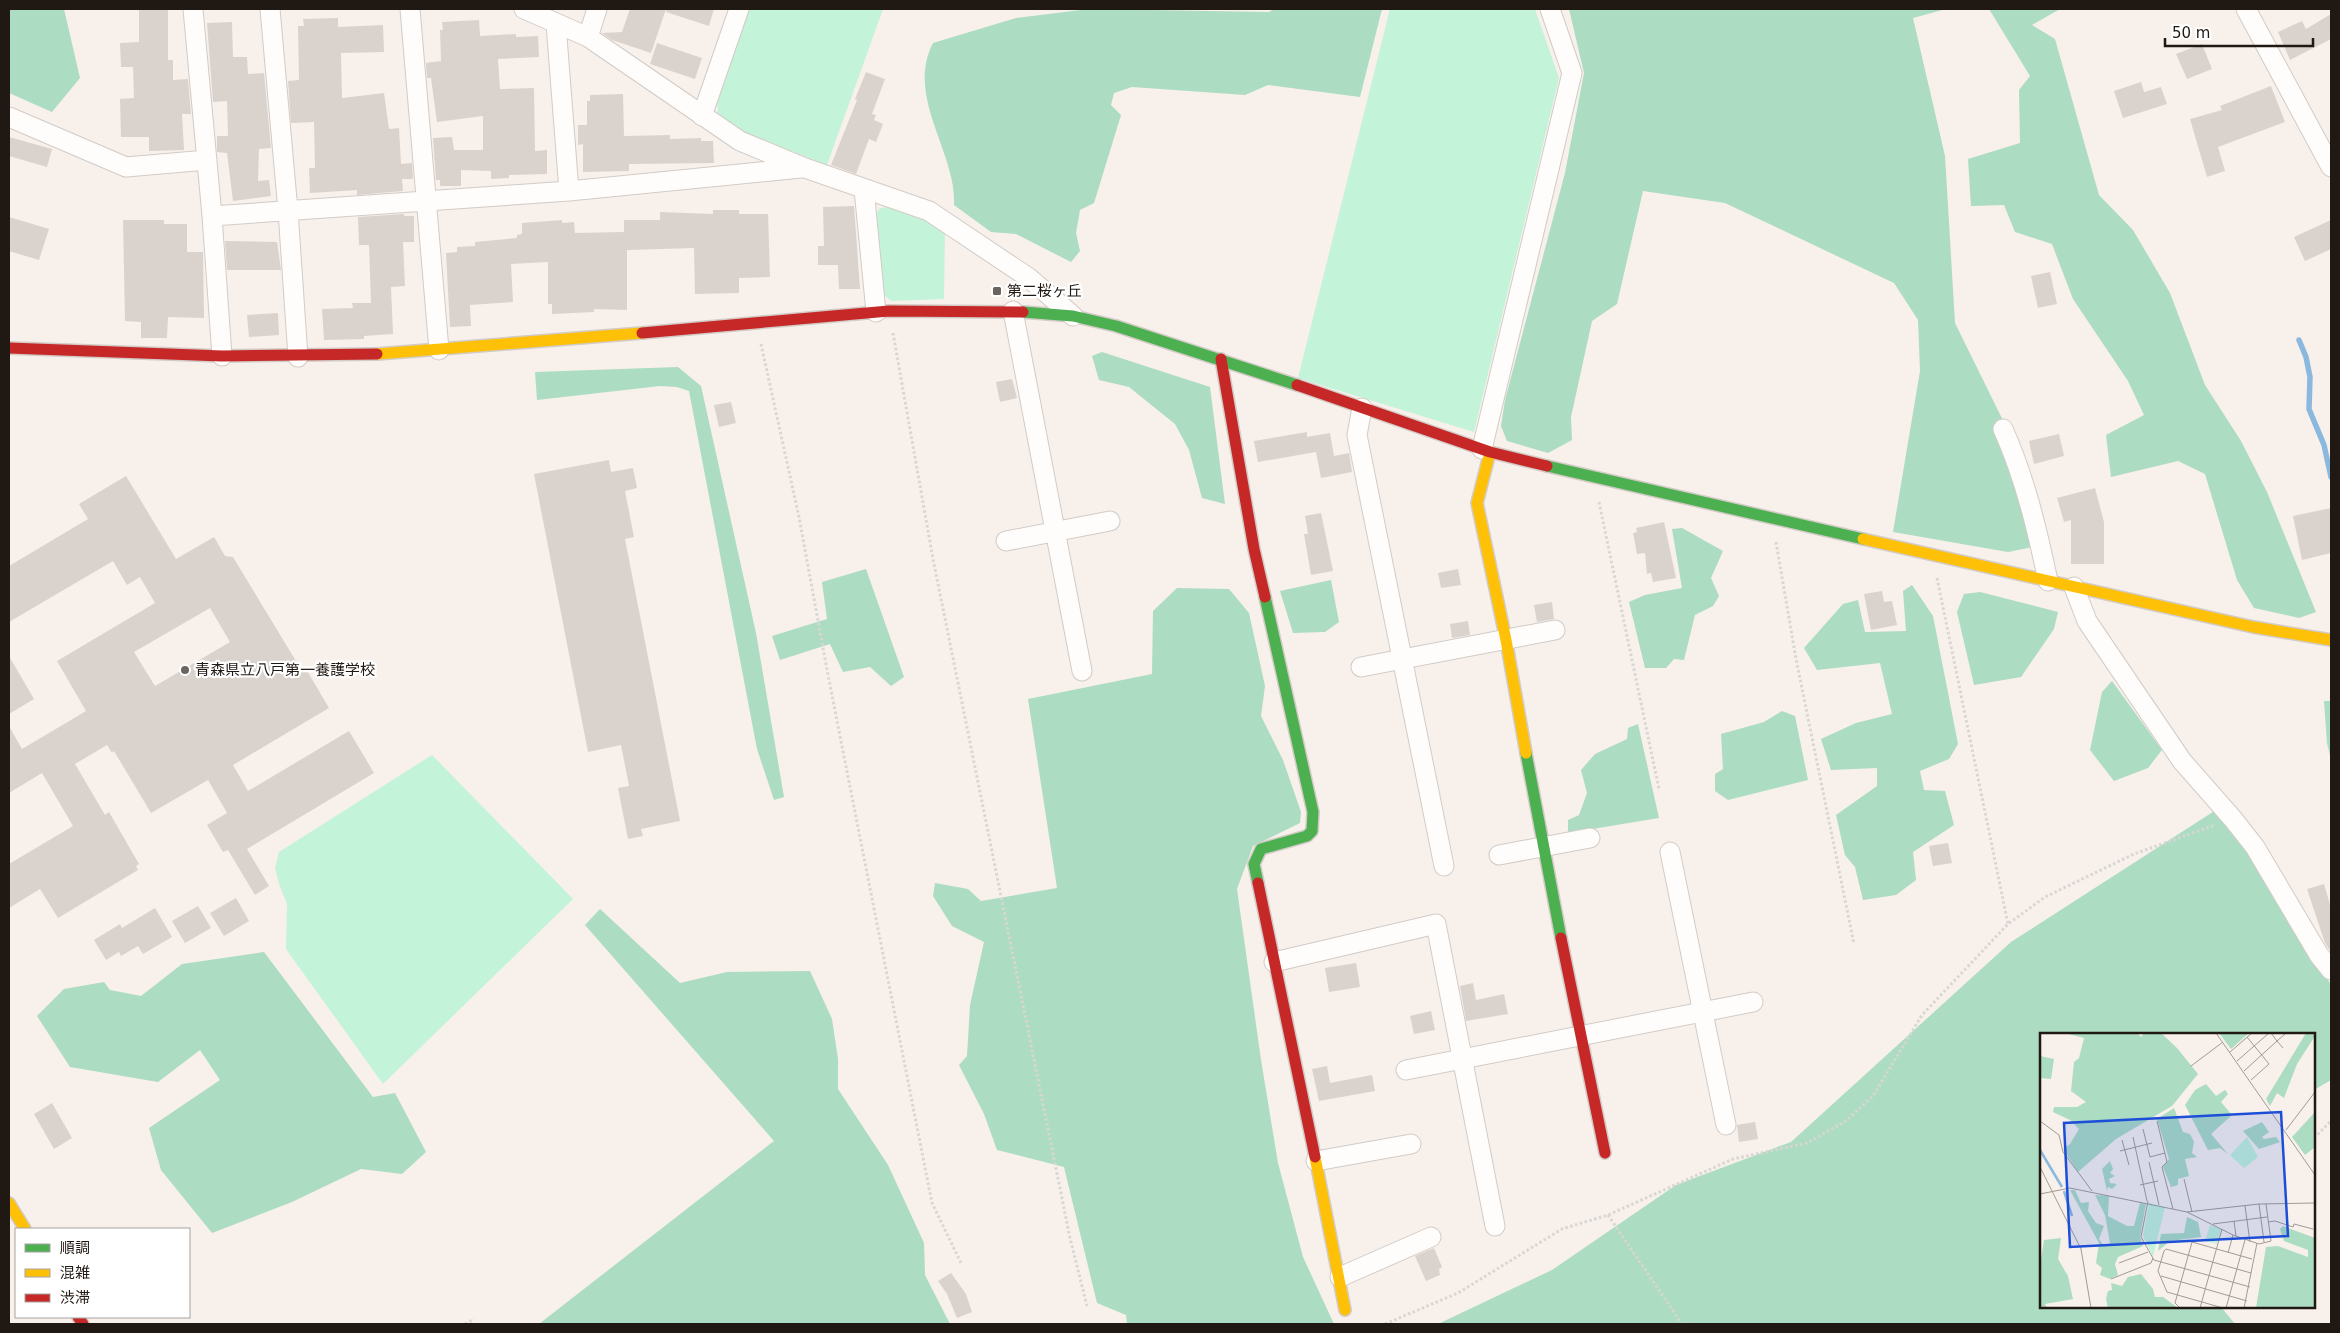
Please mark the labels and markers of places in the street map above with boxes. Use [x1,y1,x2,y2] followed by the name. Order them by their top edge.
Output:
[1007,282,1082,300] place label: 第二桜ヶ丘
[991,285,1003,297] marker: 第二桜ヶ丘
[195,661,375,679] place label: 青森県立八戸第一養護学校
[179,664,191,676] marker: 青森県立八戸第一養護学校

